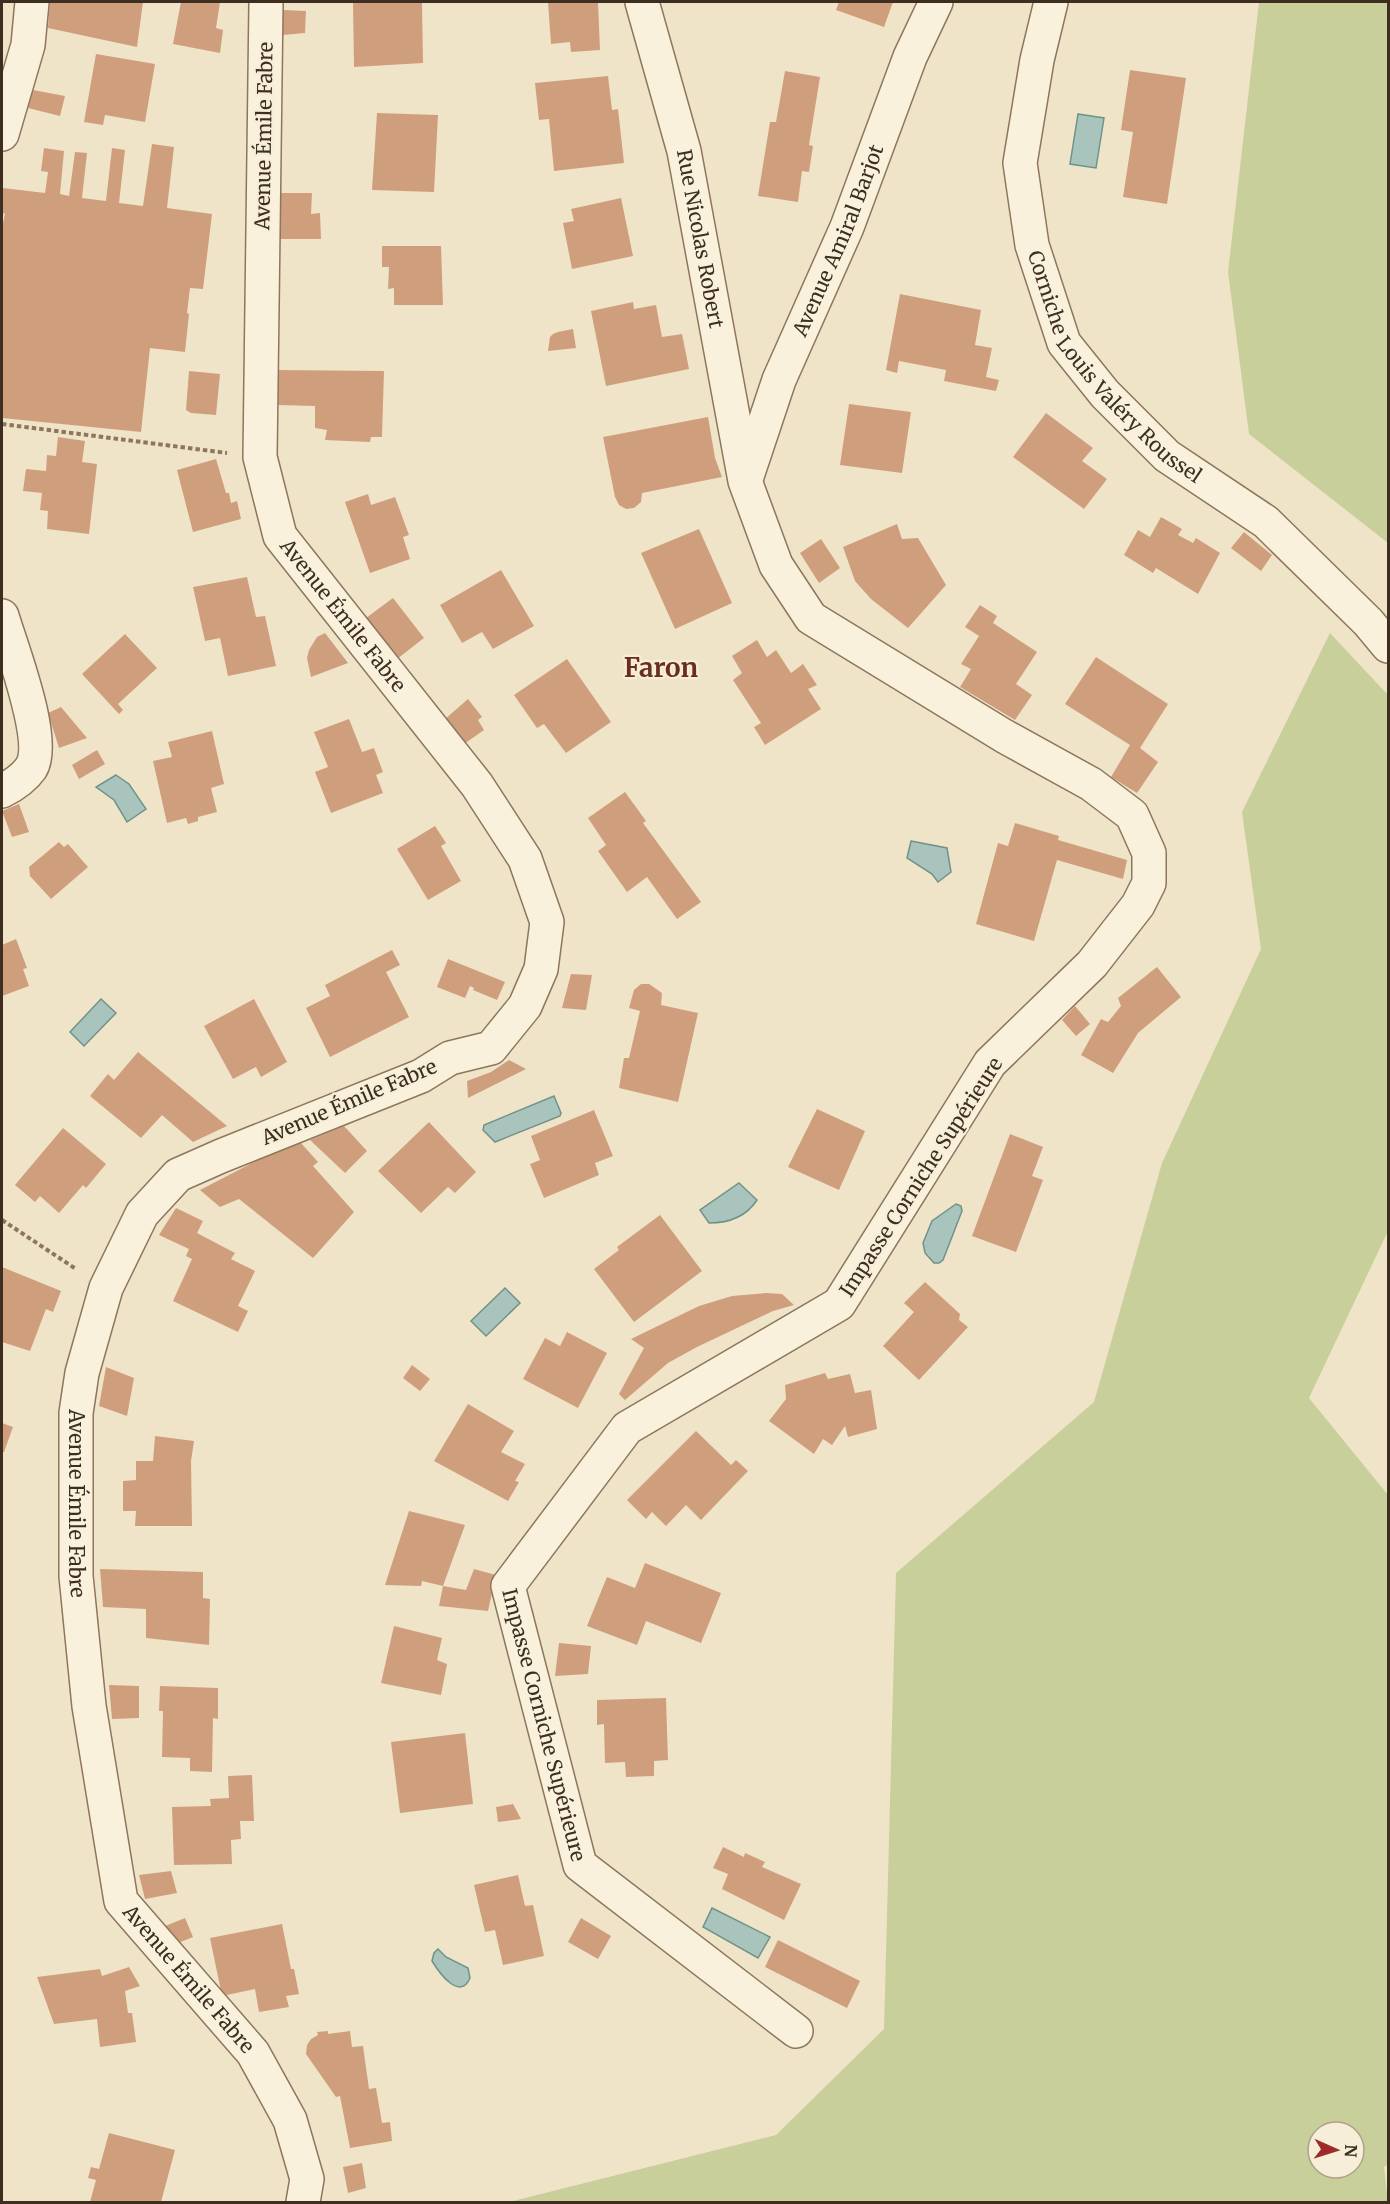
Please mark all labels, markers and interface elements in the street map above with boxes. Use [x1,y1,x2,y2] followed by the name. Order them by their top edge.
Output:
[247,42,278,231] street label: Avenue Émile Fabre
[787,141,889,341] street label: Avenue Amiral Barjot
[672,147,730,330] street label: Rue Nicolas Robert
[1023,247,1207,488] street label: Corniche Louis Valéry Roussel
[275,533,412,697] street label: Avenue Émile Fabre
[624,651,699,684] district label: Faron
[256,1051,440,1150] street label: Avenue Émile Fabre
[834,1052,1007,1301] street label: Impasse Corniche Supérieure
[64,1408,91,1599] street label: Avenue Émile Fabre
[497,1586,592,1864] street label: Impasse Corniche Supérieure
[117,1899,260,2058] street label: Avenue Émile Fabre
[1306,2120,1366,2180] north arrow
[1341,2144,1361,2158] text: N

